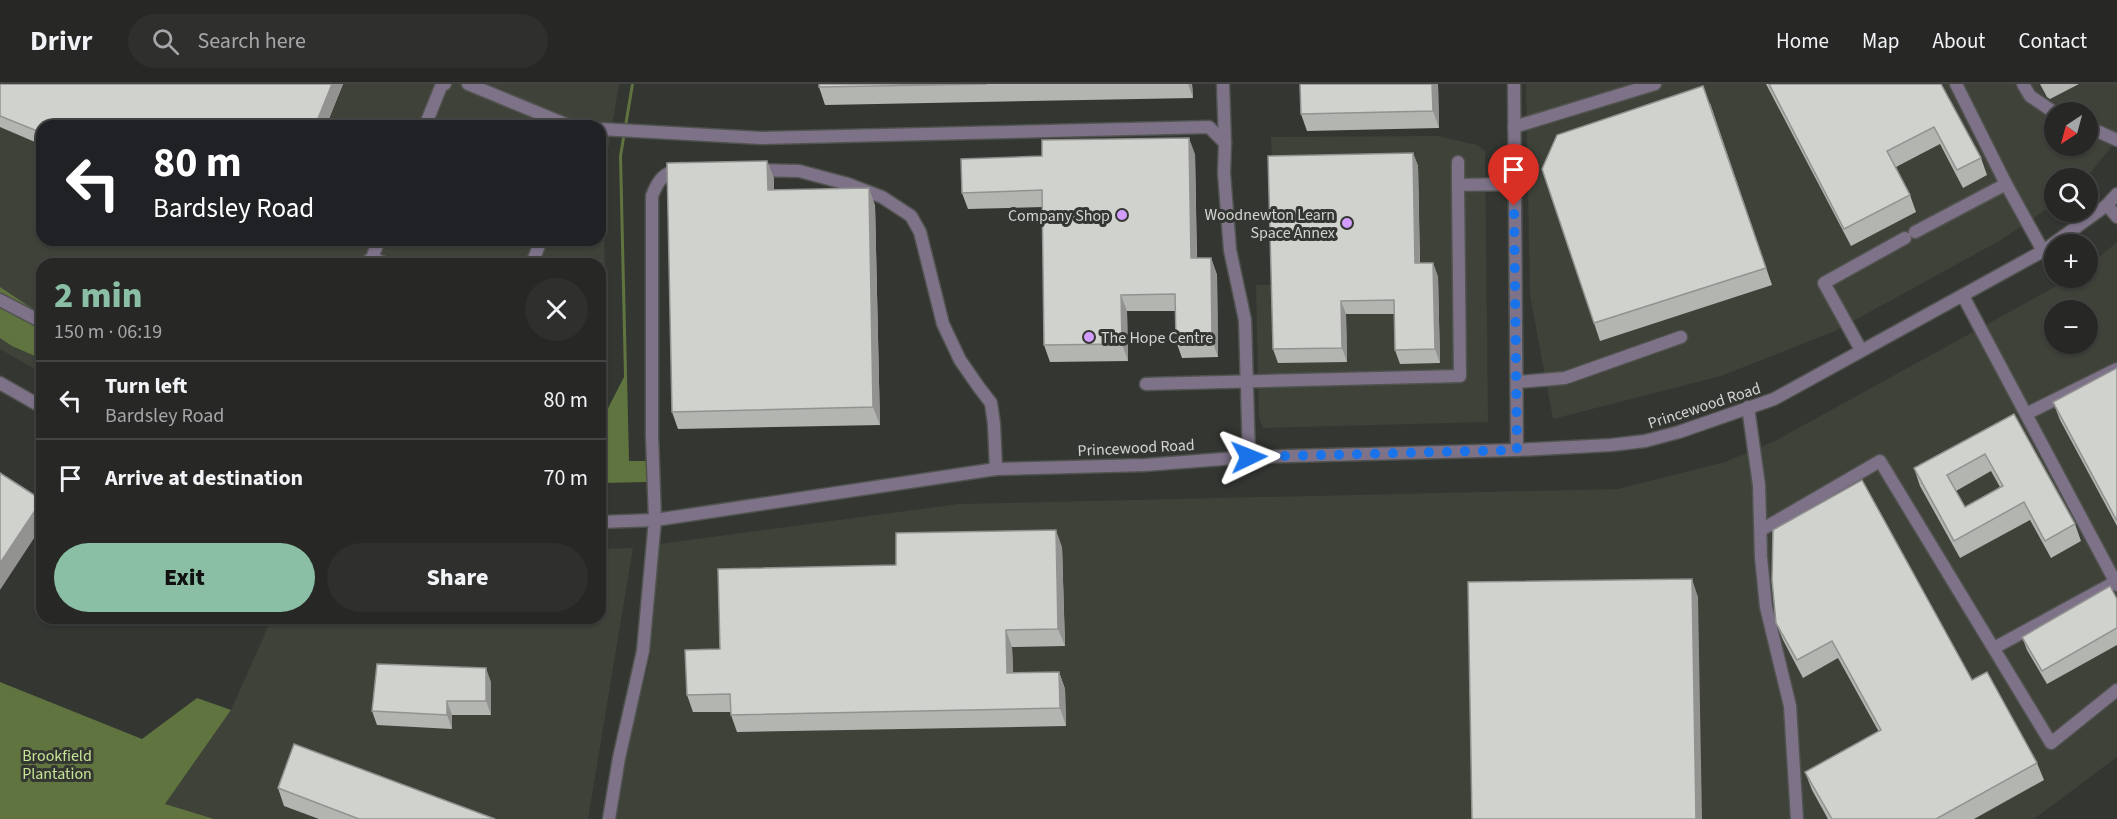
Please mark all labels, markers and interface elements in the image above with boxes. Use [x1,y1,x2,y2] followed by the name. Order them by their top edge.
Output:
[128,14,548,68] search box
[30,21,92,61] text: Drivr
[149,25,182,58] icon: search
[197,25,306,57] text: Search here
[1776,26,1829,56] text: Home
[1862,26,1900,56] text: Map
[1933,26,1985,56] text: About
[2018,26,2087,56] text: Contact
[2044,102,2098,156] north arrow
[2044,102,2098,354] map controls
[153,133,242,193] text: 80 m
[54,144,132,222] icon: left
[1488,144,1539,206] pin
[1497,153,1530,186] icon: arrive
[2044,168,2098,222] button: search
[153,189,314,228] text: Bardsley Road
[1204,204,1335,244] place label: Woodnewton Learn Space Annex
[1008,205,1110,227] place label: Company Shop
[1115,208,1129,222] marker: Company Shop
[1340,216,1354,230] marker: Woodnewton Learn Space Annex
[2044,234,2098,288] button: +
[54,270,142,321] text: 2 min
[525,278,588,341] button: close
[2044,300,2098,354] button: −
[54,318,162,346] text: 150 m · 06:19
[1101,327,1213,349] place label: The Hope Centre
[1082,330,1096,344] marker: The Hope Centre
[105,370,187,402] text: Turn left
[1645,377,1764,435] street label: Princewood Road
[54,384,87,417] icon: left
[543,384,588,416] text: 80 m
[105,402,224,430] text: Bardsley Road
[1217,425,1281,489] position arrow
[1077,434,1195,462] street label: Princewood Road
[54,462,87,495] icon: arrive
[105,462,303,494] text: Arrive at destination
[543,462,588,494] text: 70 m
[54,543,315,612] button: Exit
[327,543,588,612] button: Share
[22,745,92,785] park label: Brookfield Plantation

